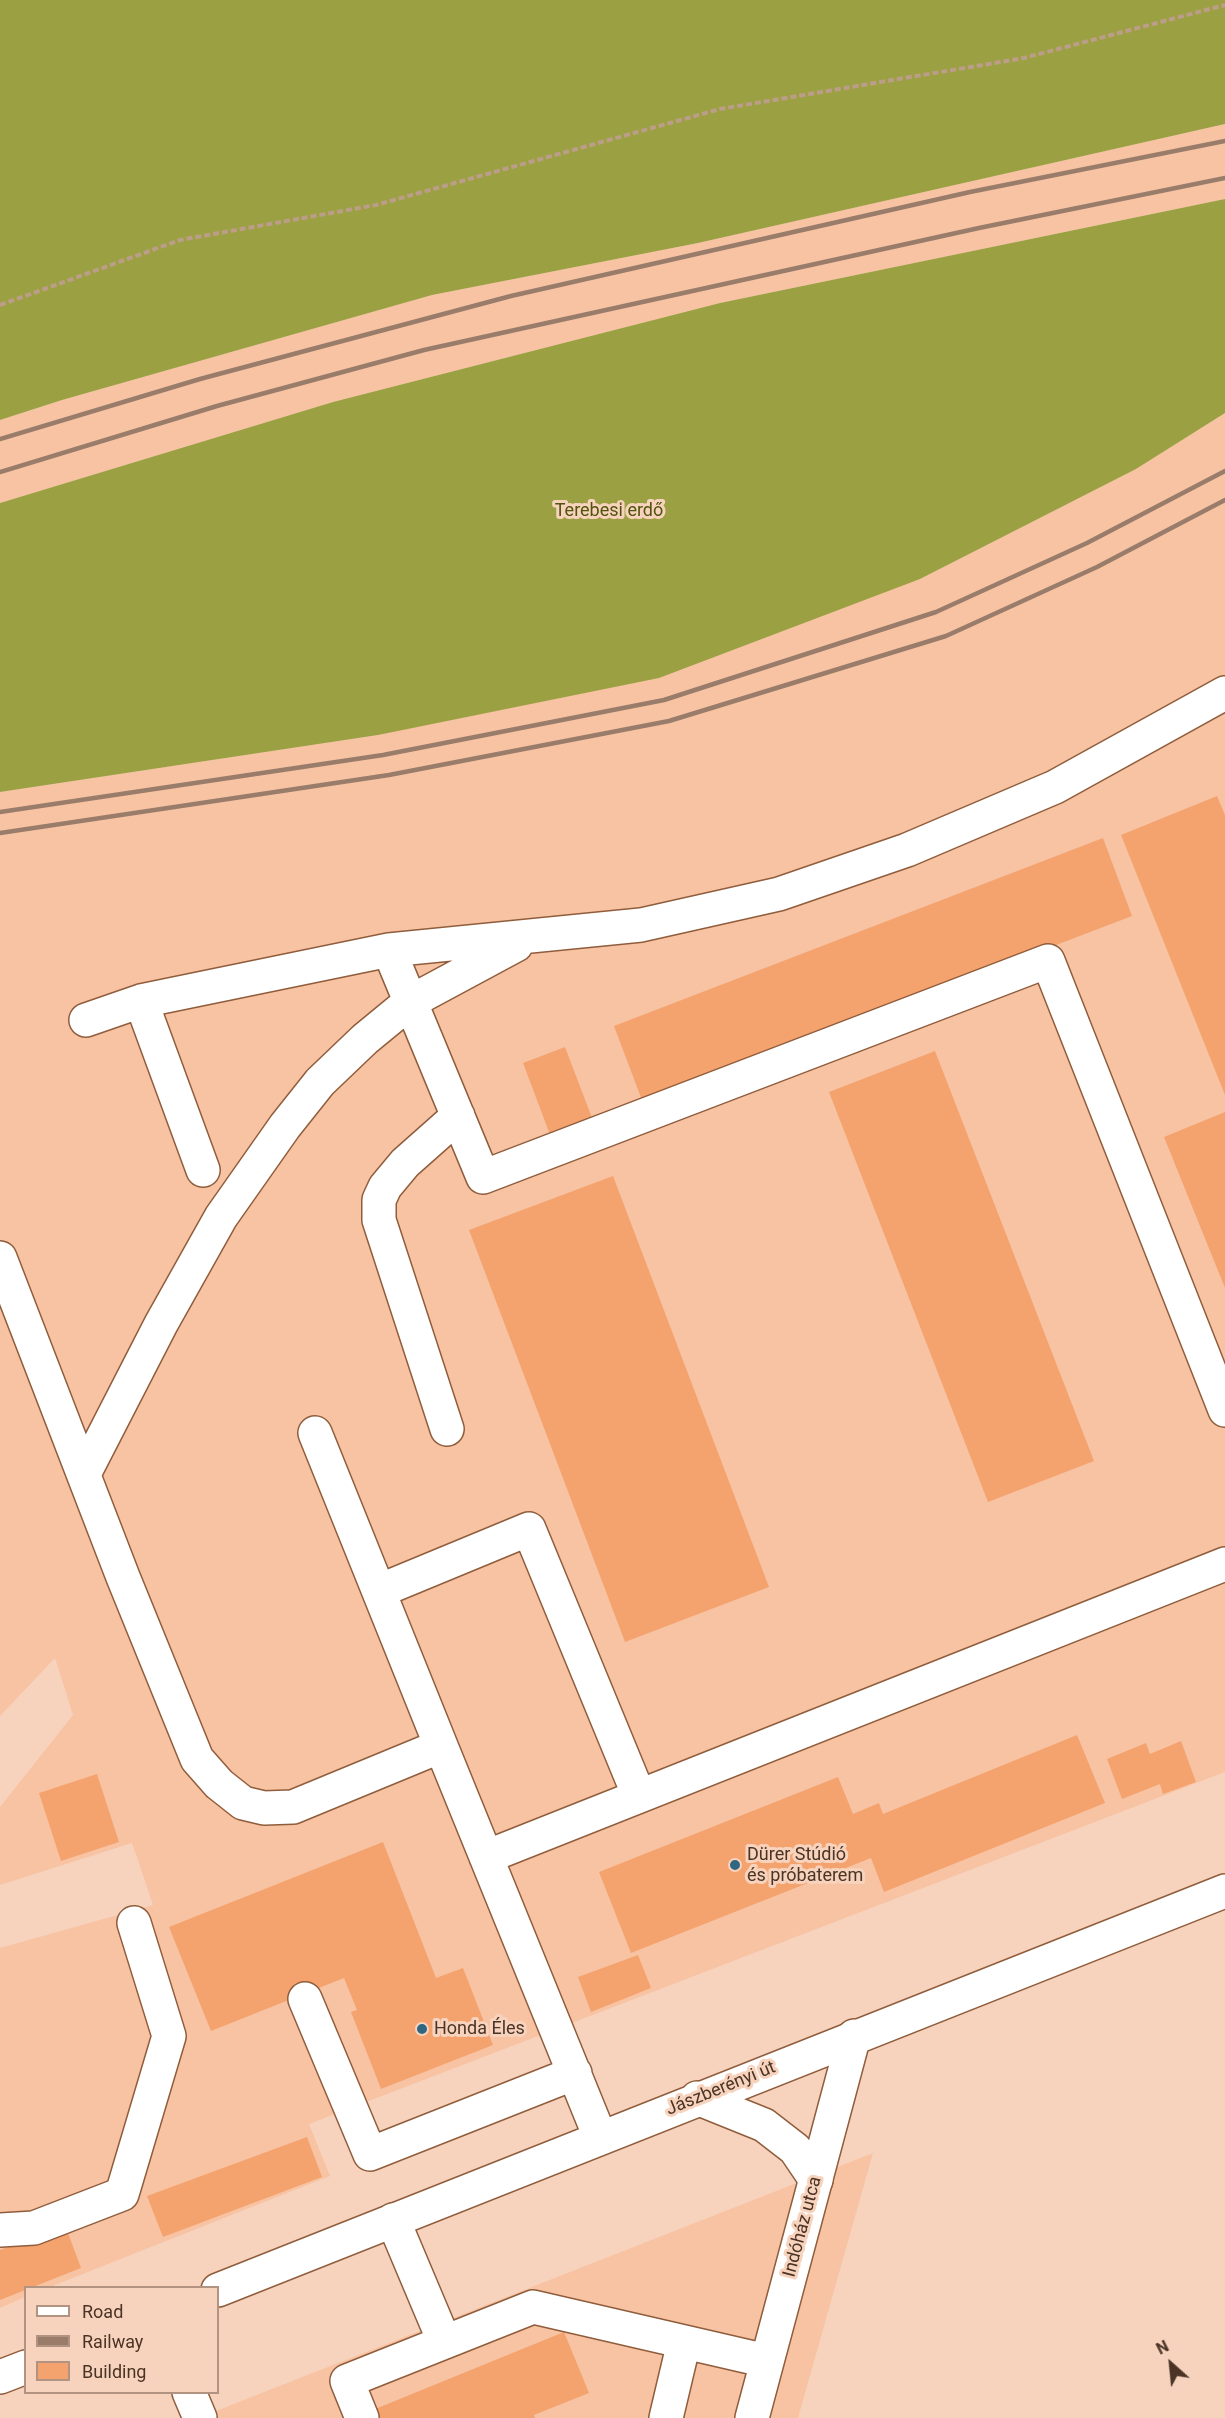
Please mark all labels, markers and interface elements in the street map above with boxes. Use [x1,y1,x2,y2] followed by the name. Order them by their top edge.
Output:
[555,500,663,522] park label: Terebesi erdő
[747,1844,863,1886] place label: Dürer Stúdió és próbaterem
[728,1858,742,1872] marker: Dürer Stúdió és próbaterem
[434,2018,525,2040] place label: Honda Éles
[415,2022,429,2036] marker: Honda Éles
[663,2057,779,2121] street label: Jászberényi út
[779,2174,827,2280] street label: Indóház utca
[24,2286,219,2394] legend
[82,2301,123,2322] text: Road
[82,2331,143,2352] text: Railway
[1141,2334,1201,2394] north arrow
[1153,2336,1172,2359] text: N
[82,2361,146,2382] text: Building

